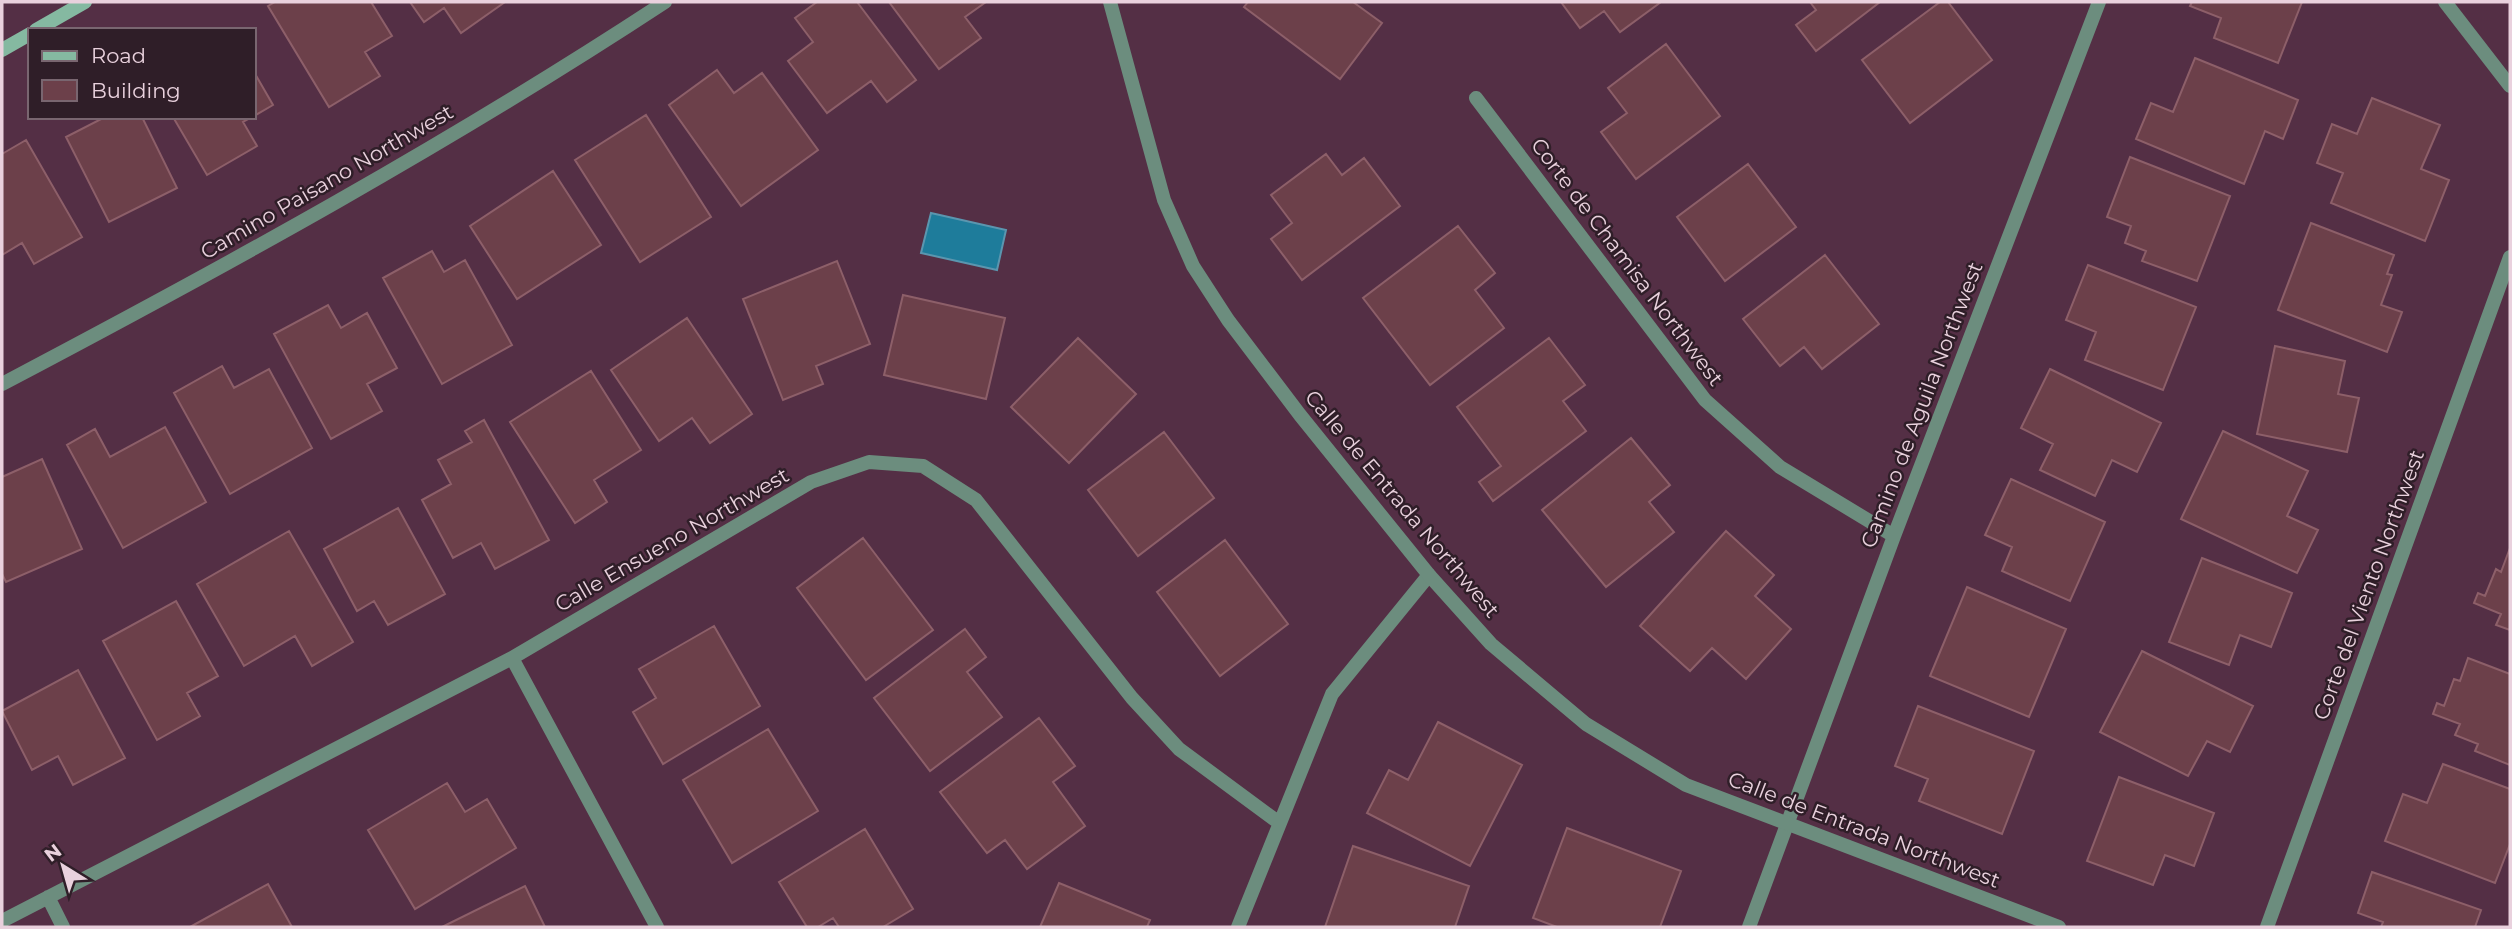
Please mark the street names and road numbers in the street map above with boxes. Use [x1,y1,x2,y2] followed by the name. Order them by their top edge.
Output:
[196,99,457,264] street label: Camino Paisano Northwest
[1526,133,1729,390] street label: Corte de Chamisa Northwest
[1855,258,1988,551] street label: Camino de Aguila Northwest
[1300,385,1505,622] street label: Calle de Entrada Northwest
[2308,446,2429,723] street label: Corte del Viento Northwest
[550,462,793,617] street label: Calle Ensueno Northwest
[1725,766,2004,893] street label: Calle de Entrada Northwest

